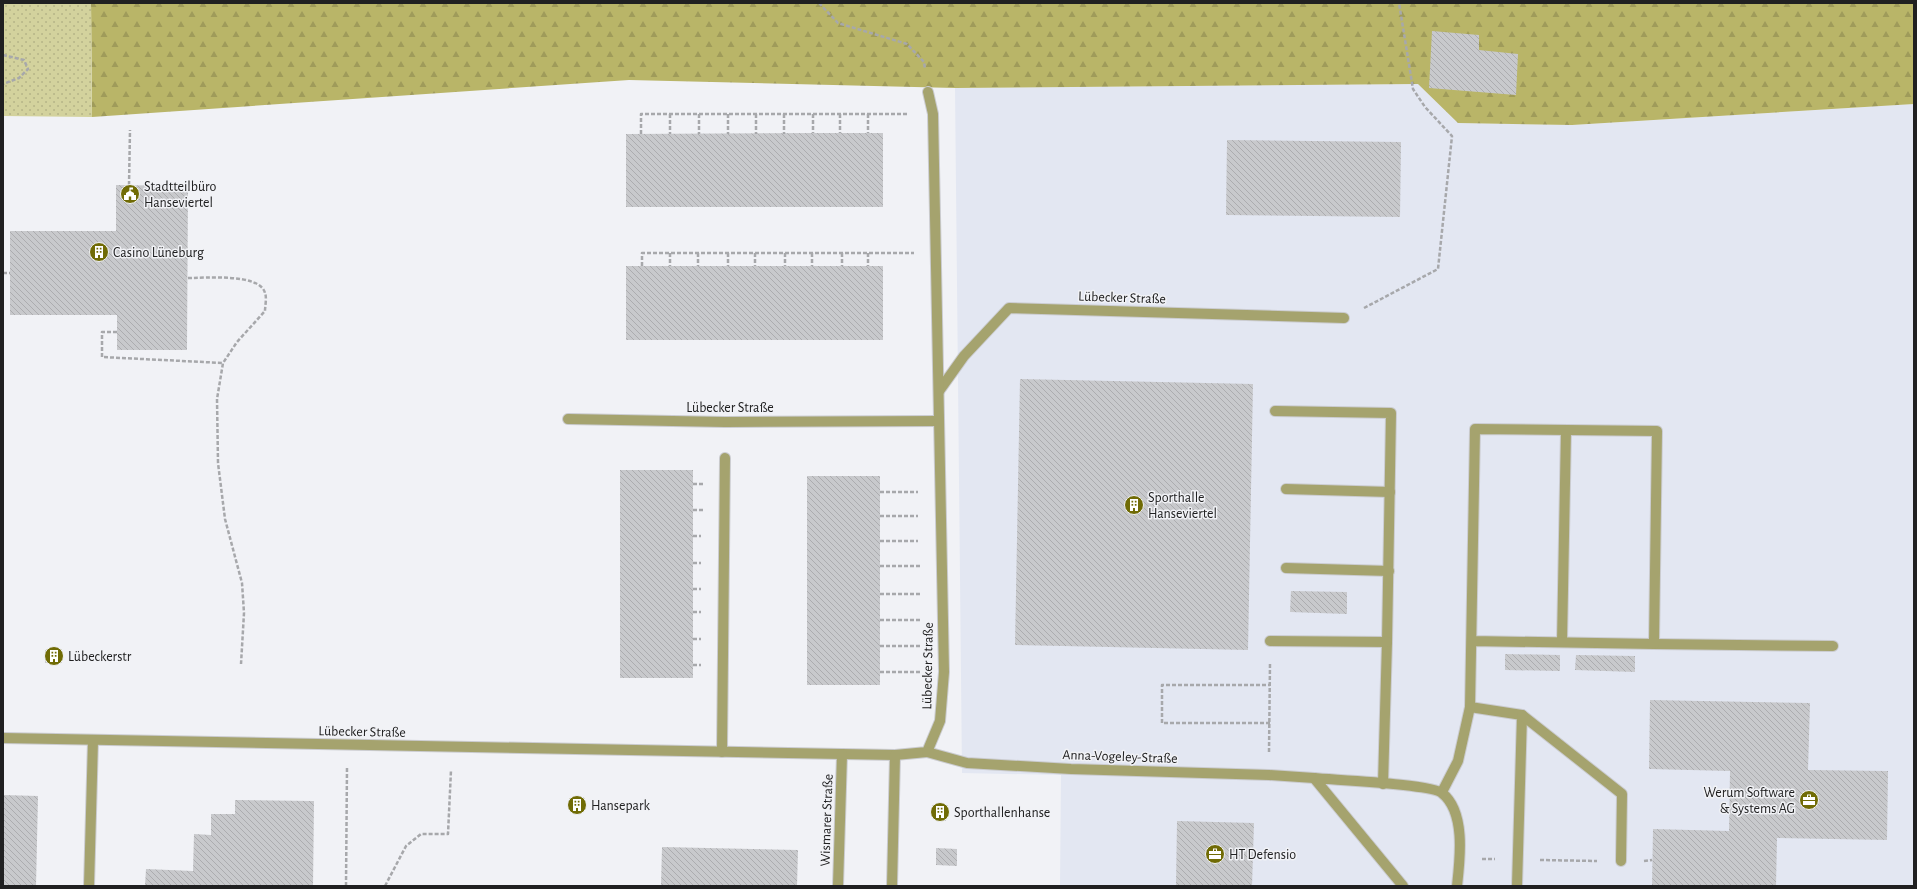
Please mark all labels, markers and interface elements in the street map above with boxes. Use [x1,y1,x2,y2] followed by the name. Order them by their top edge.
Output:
[144,180,217,210] place label: Stadtteilbüro Hanseviertel
[119,183,141,205] public building icon: Stadtteilbüro Hanseviertel
[88,241,110,263] building icon: Casino Lüneburg
[113,246,204,260] place label: Casino Lüneburg
[1078,289,1166,307] street label: Lübecker Straße
[686,401,774,415] street label: Lübecker Straße
[1148,491,1217,521] place label: Sporthalle Hanseviertel
[1123,494,1145,516] building icon: Sporthalle Hanseviertel
[920,622,936,710] street label: Lübecker Straße
[43,645,65,667] building icon: Lübeckerstr
[68,650,132,664] place label: Lübeckerstr
[318,724,406,740] street label: Lübecker Straße
[1062,748,1178,766] street label: Anna-Vogeley-Straße
[818,774,836,867] street label: Wismarer Straße
[1703,786,1795,816] place label: Werum Software & Systems AG
[1798,789,1820,811] office icon: Werum Software & Systems AG
[566,794,588,816] building icon: Hansepark
[591,799,650,813] place label: Hansepark
[929,801,951,823] building icon: Sporthallenhanse
[954,806,1050,820] place label: Sporthallenhanse
[1204,843,1226,865] office icon: HT Defensio
[1229,848,1296,862] place label: HT Defensio

